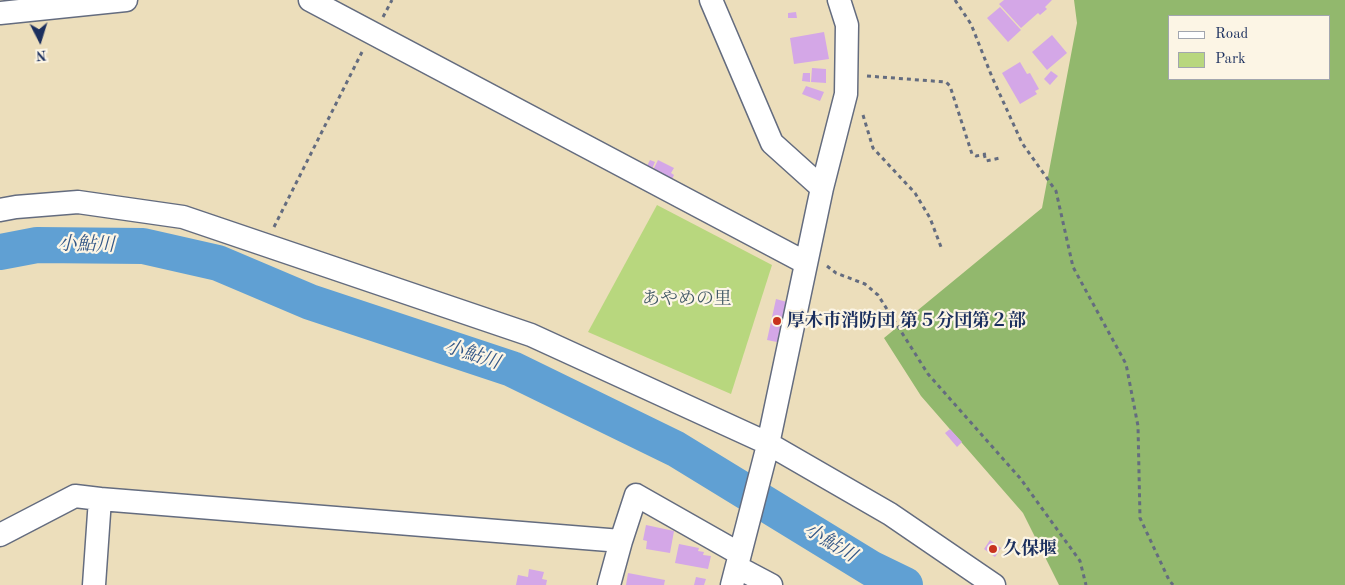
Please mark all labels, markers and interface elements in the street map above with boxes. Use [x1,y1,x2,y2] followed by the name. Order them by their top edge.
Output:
[15,15,65,65] north arrow
[1168,15,1330,80] legend
[1215,27,1248,42] text: Road
[35,48,47,62] text: N
[1215,52,1246,67] text: Park
[57,233,115,257] water label: 小鮎川
[642,288,732,310] park label: あやめの里
[787,310,1026,332] place label: 厚木市消防団 第５分団第２部
[771,315,783,327] marker: 厚木市消防団 第５分団第２部
[441,335,503,375] water label: 小鮎川
[800,519,860,567] water label: 小鮎川
[1003,538,1057,560] place label: 久保堰
[987,543,999,555] marker: 久保堰

